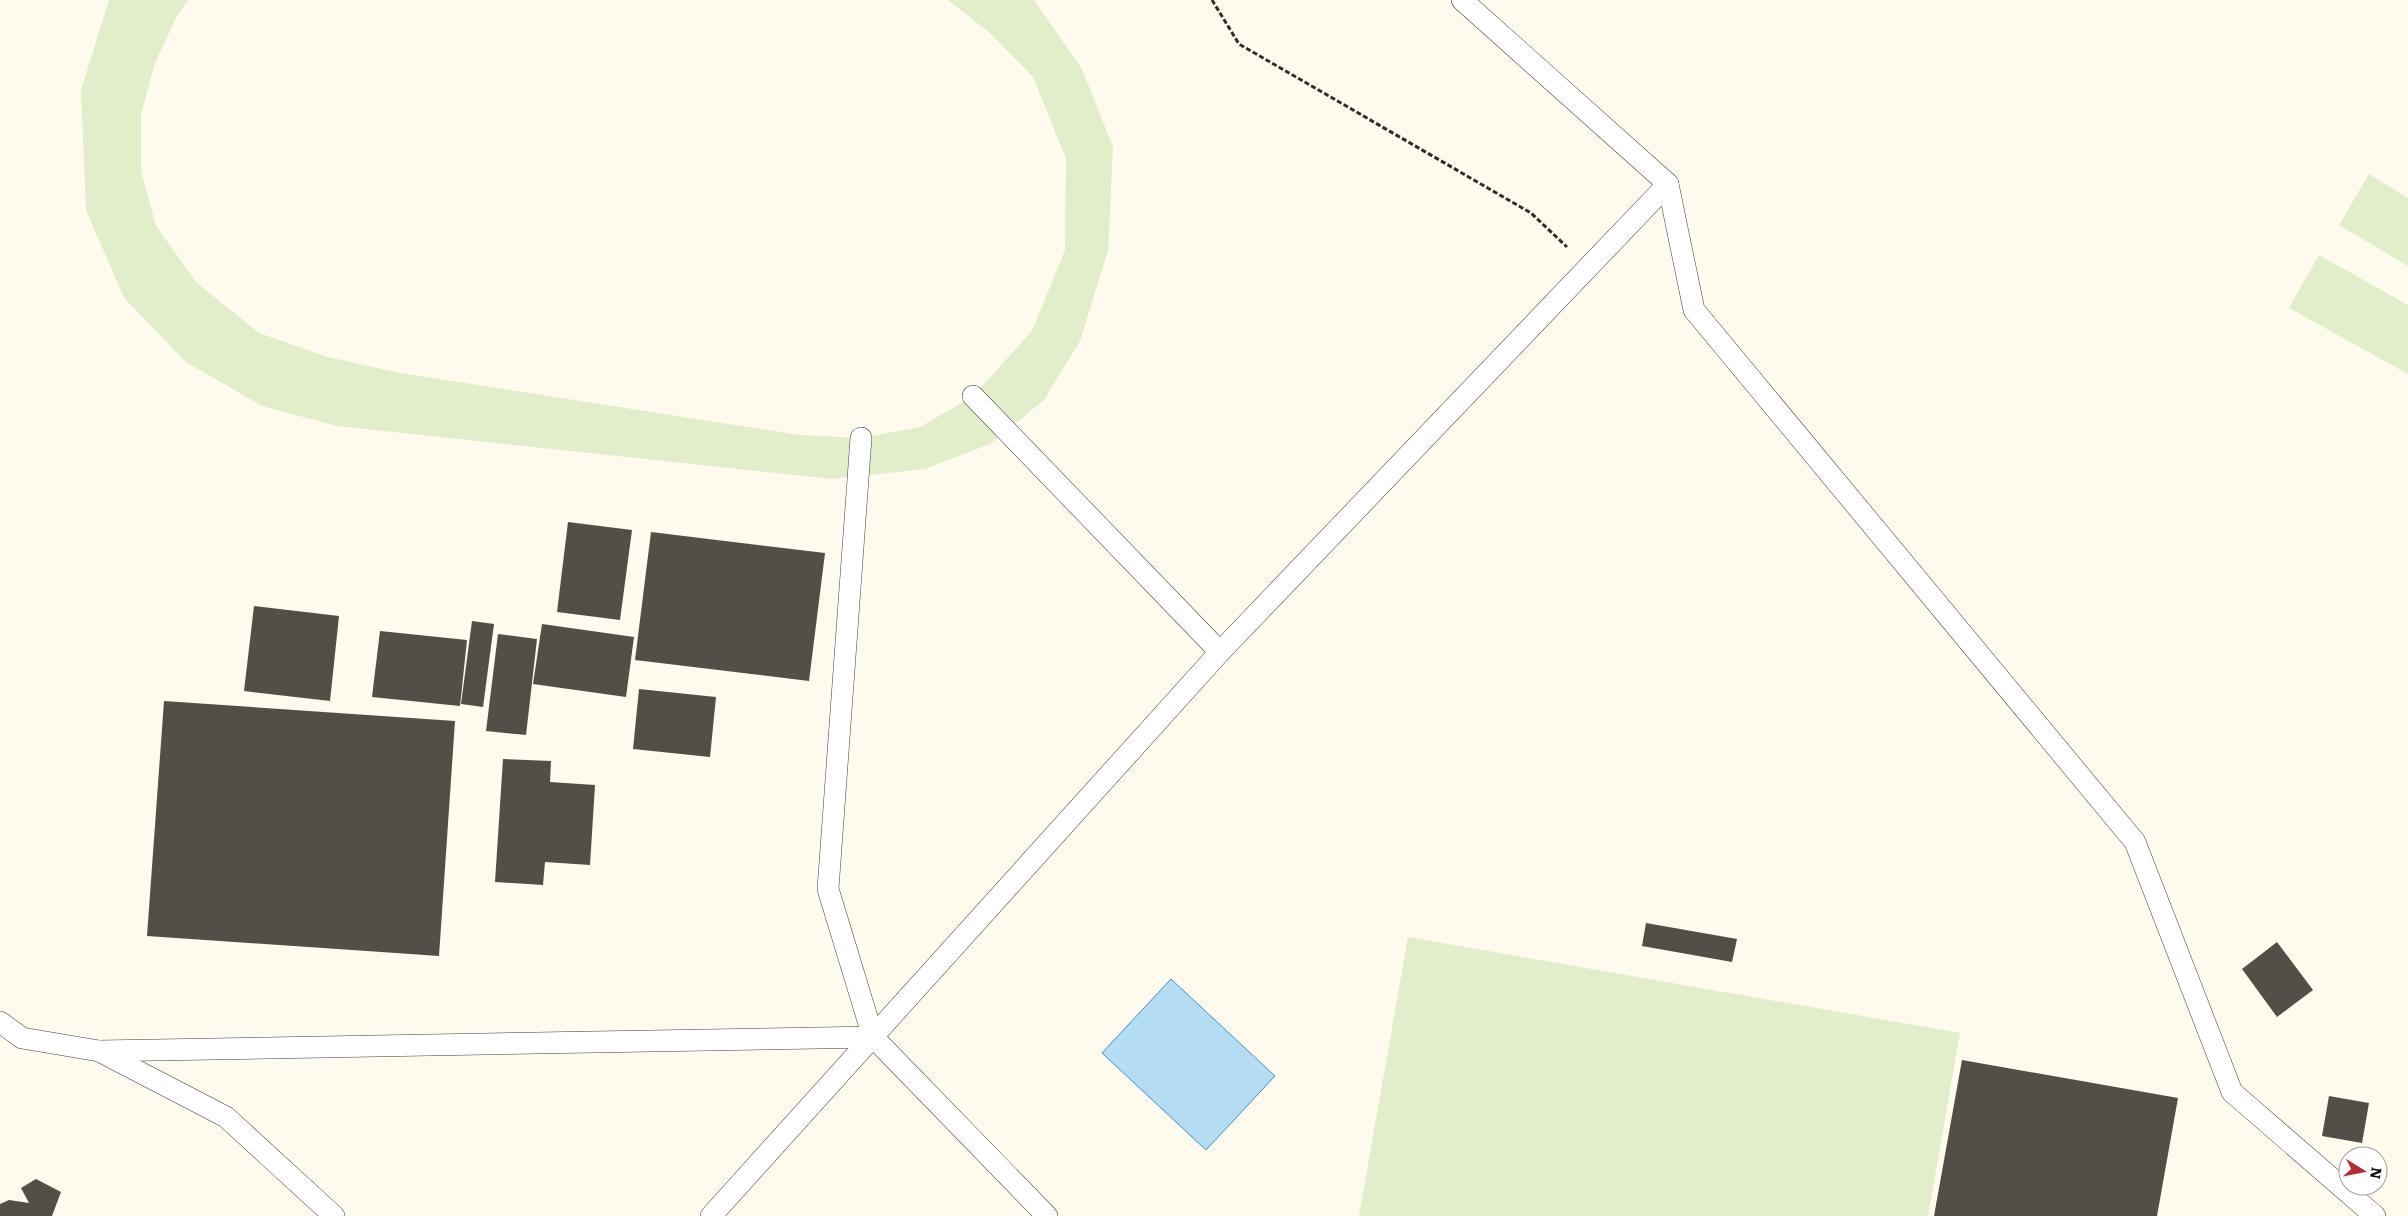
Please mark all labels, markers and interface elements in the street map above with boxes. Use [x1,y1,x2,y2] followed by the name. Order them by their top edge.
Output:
[2338,1146,2388,1196] north arrow
[2366,1166,2388,1181] text: N

